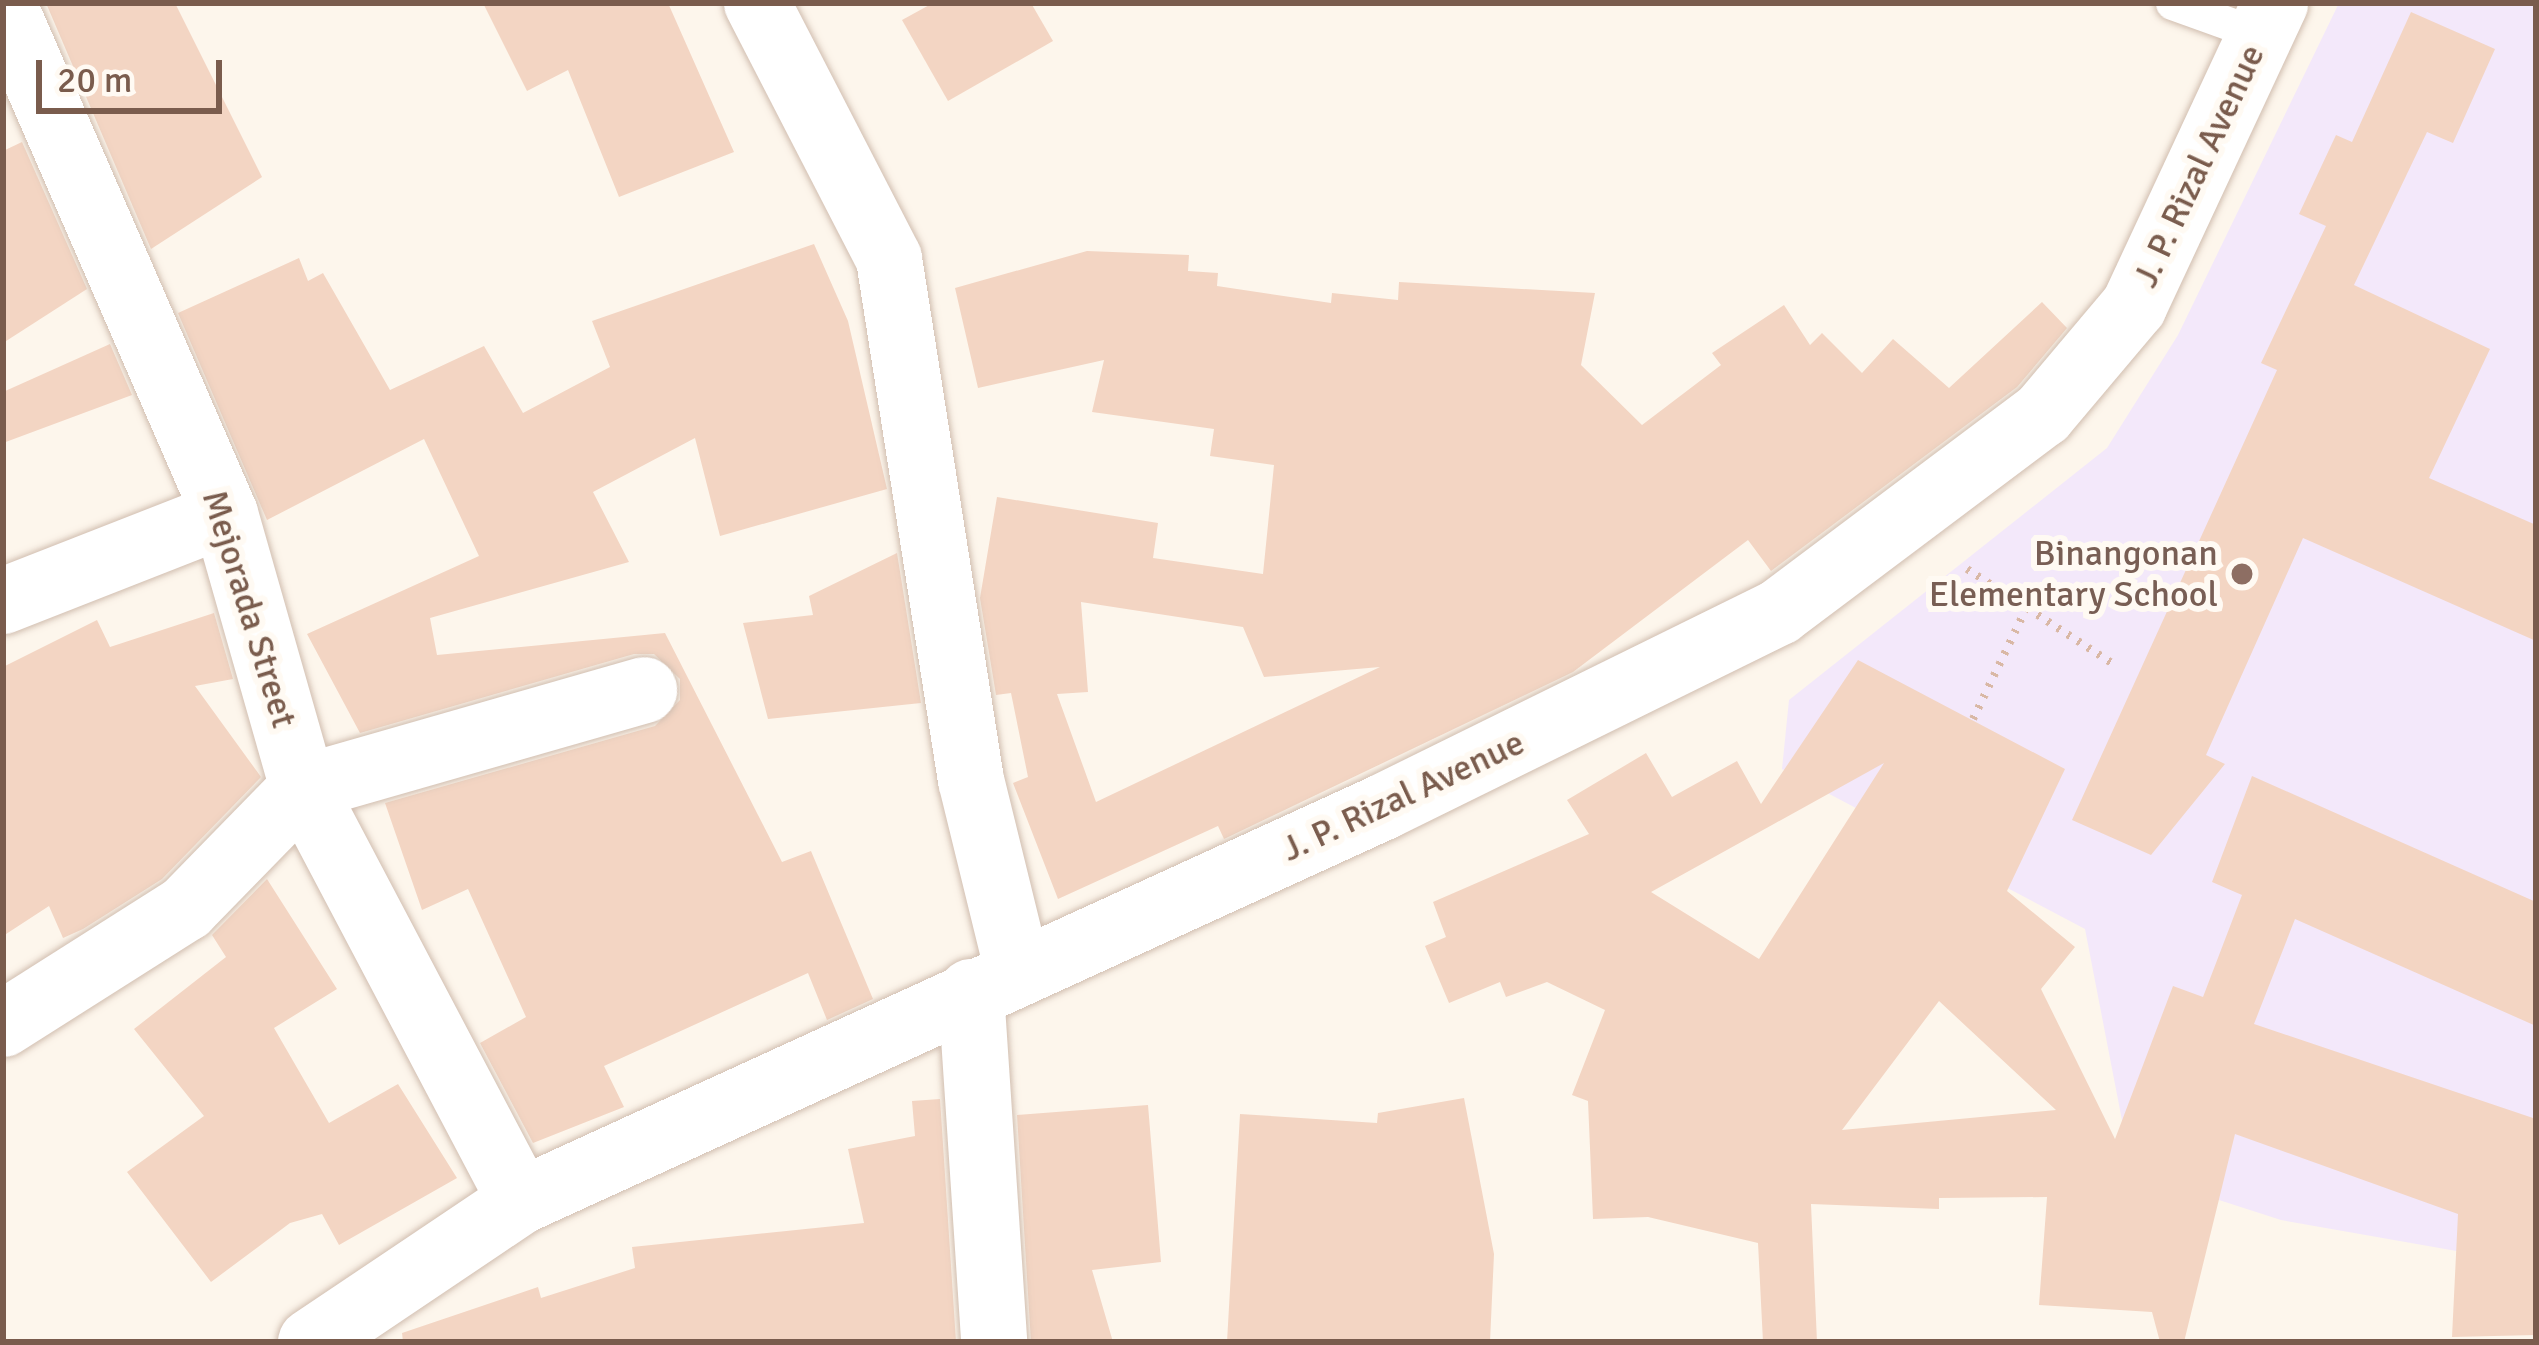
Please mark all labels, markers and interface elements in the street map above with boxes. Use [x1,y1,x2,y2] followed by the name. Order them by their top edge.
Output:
[42,36,228,110] scale bar
[2124,38,2274,294] street label: J. P. Rizal Avenue
[57,58,133,103] text: 20 m
[192,485,306,733] street label: Mejorada Street
[1929,531,2218,616] place label: Binangonan Elementary School
[2229,561,2255,587] marker: Binangonan Elementary School
[1275,721,1531,871] street label: J. P. Rizal Avenue

